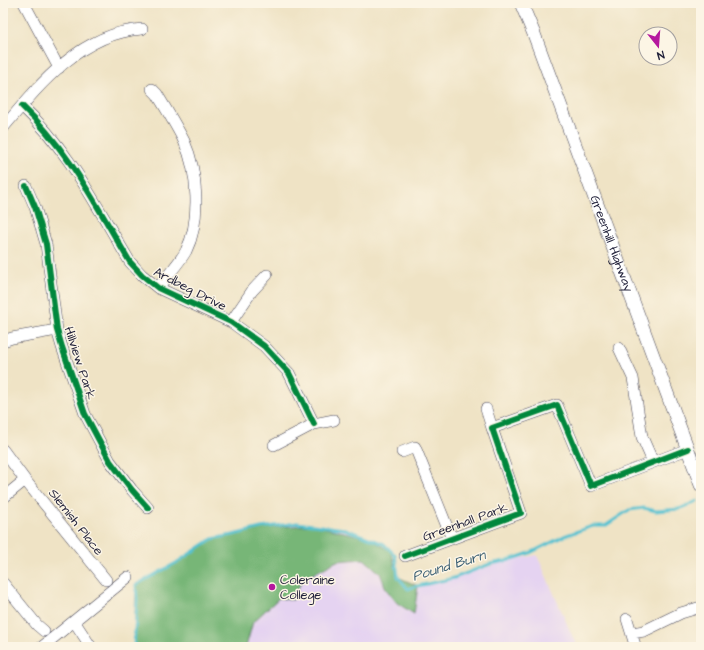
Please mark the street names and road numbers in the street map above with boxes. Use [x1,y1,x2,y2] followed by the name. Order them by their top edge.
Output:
[585,193,638,295] street label: Greenhill Highway
[150,263,230,316] street label: Ardbeg Drive
[60,324,100,402] street label: Hillview Park
[44,485,108,559] street label: Slemish Place
[420,498,510,546] street label: Greenhall Park

